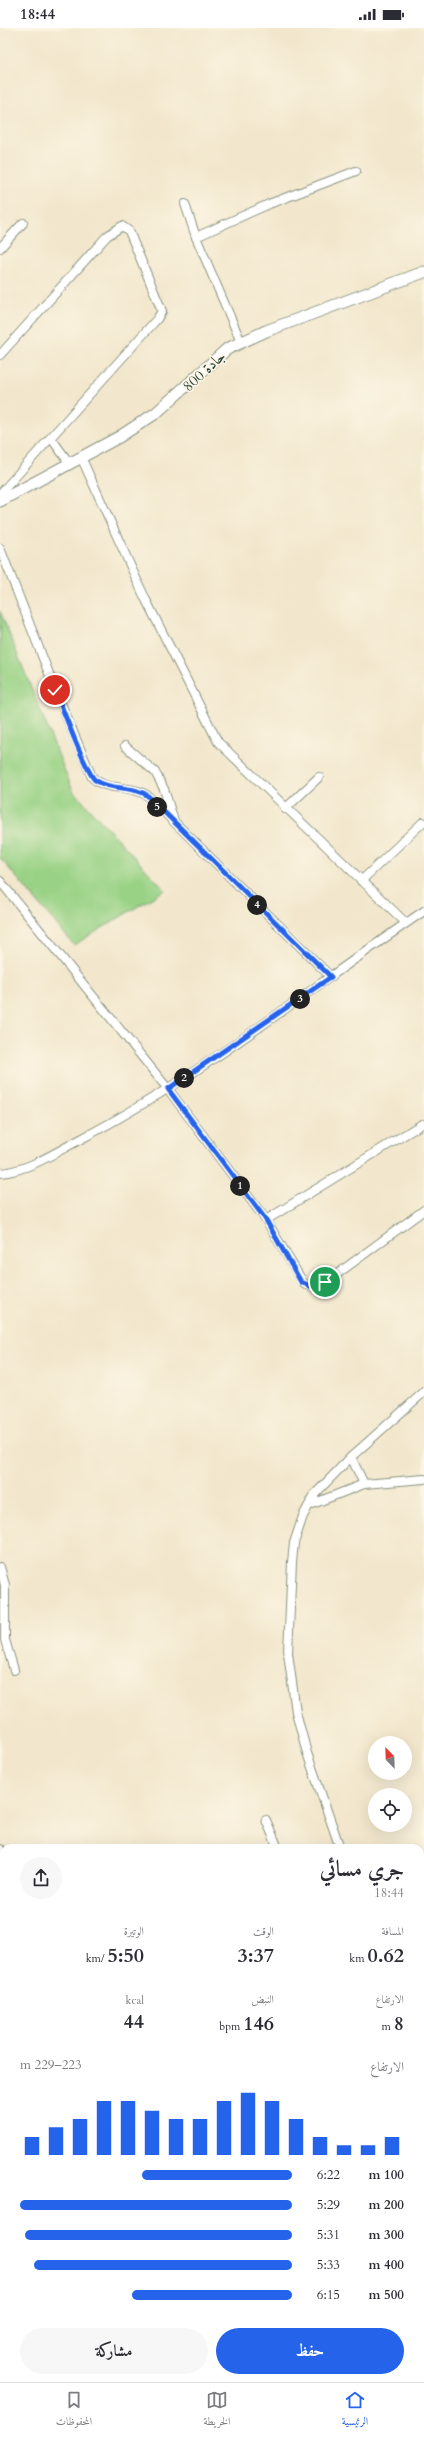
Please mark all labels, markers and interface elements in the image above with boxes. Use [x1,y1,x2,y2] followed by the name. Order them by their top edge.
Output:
[20,4,55,24] text: 18:44
[178,346,230,396] street label: جادة 800
[38,673,72,707] pin
[44,679,66,701] icon: check
[147,797,167,817] pin: 5
[154,799,160,814] text: 5
[247,895,267,915] pin: 4
[254,897,260,912] text: 4
[290,989,310,1009] pin: 3
[297,991,303,1006] text: 3
[174,1068,194,1088] pin: 2
[181,1070,187,1085] text: 2
[230,1176,250,1196] pin: 1
[237,1178,243,1193] text: 1
[308,1265,342,1299] pin
[314,1271,336,1293] icon: arrive
[368,1736,412,1780] north arrow
[368,1736,412,1832] map controls
[368,1788,412,1832] button: locate
[320,1854,404,1884] text: جري مسائي
[20,1857,62,1899] button: share
[374,1884,404,1902] text: 18:44
[124,1924,144,1939] text: الوتيرة
[253,1924,274,1939] text: الوقت
[382,1924,404,1939] text: المسافة
[107,1942,144,1969] text: 5:50
[237,1942,274,1969] text: 3:37
[367,1942,404,1969] text: 0.62
[86,1951,107,1966] text: /km
[349,1951,367,1966] text: km
[251,1992,274,2007] text: النبض
[375,1992,404,2007] text: الارتفاع
[126,1993,144,2008] text: kcal
[124,2008,144,2035] text: 44
[243,2010,274,2037] text: 146
[394,2010,404,2037] text: 8
[219,2019,243,2034] text: bpm
[381,2019,394,2034] text: m
[20,2056,82,2074] text: 223–229 m
[370,2058,404,2076] text: الارتفاع
[317,2166,340,2184] text: 6:22
[369,2166,404,2184] text: 100 m
[317,2196,340,2214] text: 5:29
[369,2196,404,2214] text: 200 m
[317,2226,340,2244] text: 5:31
[369,2226,404,2244] text: 300 m
[317,2256,340,2274] text: 5:33
[369,2256,404,2274] text: 400 m
[317,2286,340,2304] text: 6:15
[369,2286,404,2304] text: 500 m
[20,2328,208,2374] button: مشاركة
[216,2328,404,2374] button: حفظ
[56,2389,92,2432] tab: المحفوظات
[204,2389,230,2432] tab: الخريطة
[342,2389,368,2432] tab: الرئيسية

